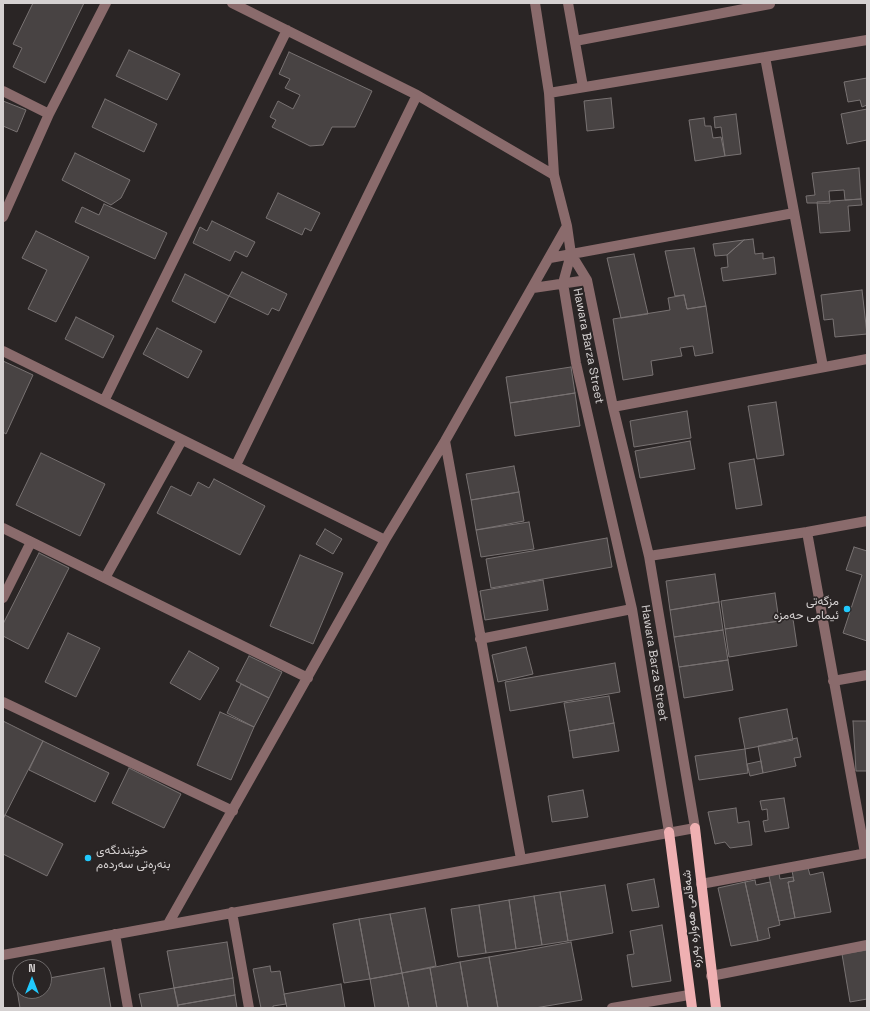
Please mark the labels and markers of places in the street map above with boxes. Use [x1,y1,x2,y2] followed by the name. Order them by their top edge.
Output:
[773,595,839,623] place label: مزگەتی ئیمامی حەمزە
[842,604,852,614] marker: مزگەتی ئیمامی حەمزە
[96,844,170,872] place label: خوێندنگەی بنەڕەتی سەردەم
[83,853,93,863] marker: خوێندنگەی بنەڕەتی سەردەم

